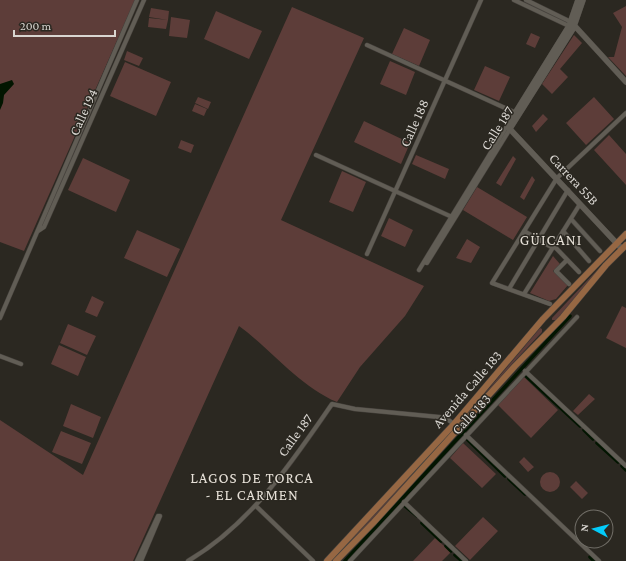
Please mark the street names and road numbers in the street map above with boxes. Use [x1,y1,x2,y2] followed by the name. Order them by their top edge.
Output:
[66,86,100,138] street label: Calle 194
[396,97,432,149] street label: Calle 188
[477,103,517,153] street label: Calle 187
[546,150,602,208] street label: Carrera 55B
[429,347,505,431] street label: Avenida Calle 183
[448,390,494,438] street label: Calle 183
[274,410,316,459] street label: Calle 187

